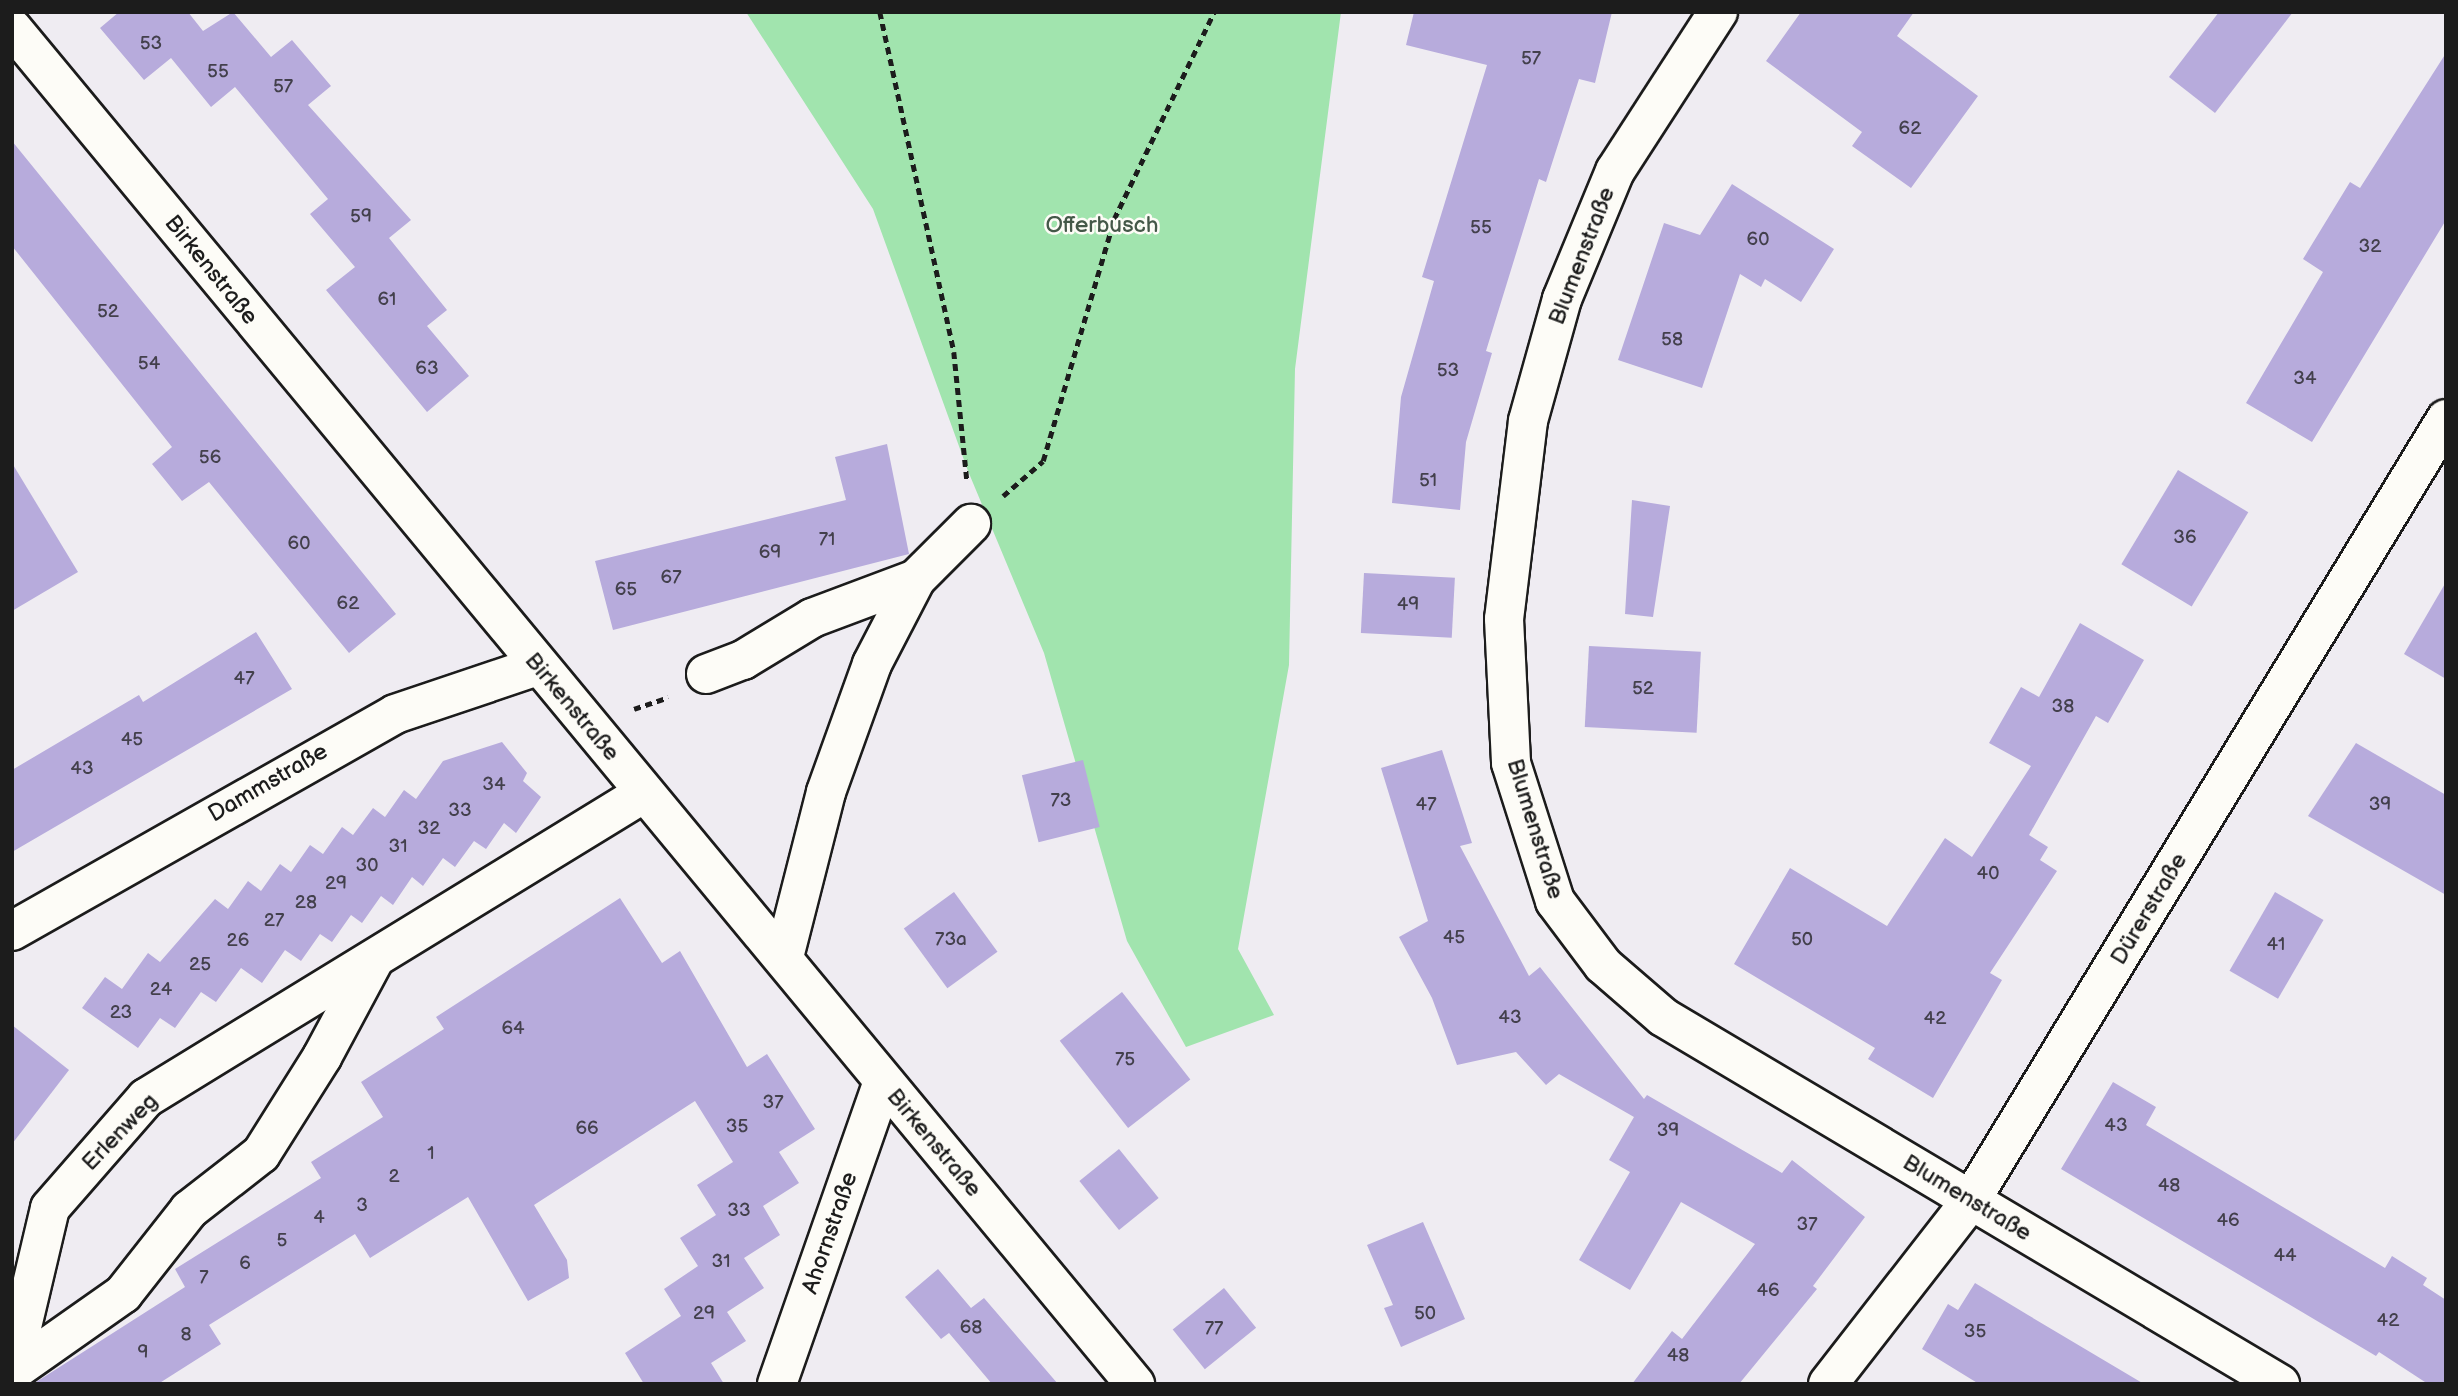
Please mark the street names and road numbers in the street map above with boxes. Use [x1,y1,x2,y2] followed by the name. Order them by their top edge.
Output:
[1543,183,1621,329] street label: Blumenstraße
[159,210,263,330] street label: Birkenstraße
[519,647,625,767] street label: Birkenstraße
[203,738,333,828] street label: Dammstraße
[1501,756,1569,902] street label: Blumenstraße
[2105,848,2193,970] street label: Dürerstraße
[881,1083,987,1203] street label: Birkenstraße
[76,1088,164,1176] street label: Erlenweg
[1898,1149,2036,1247] street label: Blumenstraße
[796,1169,864,1297] street label: Ahornstraße

